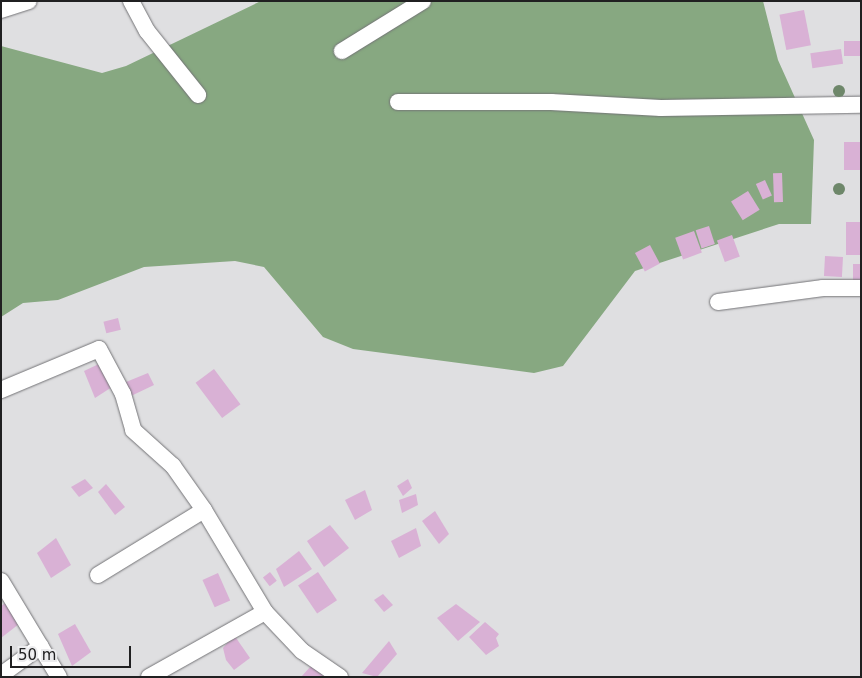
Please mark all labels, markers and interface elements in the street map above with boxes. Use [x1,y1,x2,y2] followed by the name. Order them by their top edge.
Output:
[12,636,134,668] scale bar
[18,646,56,664] text: 50 m

